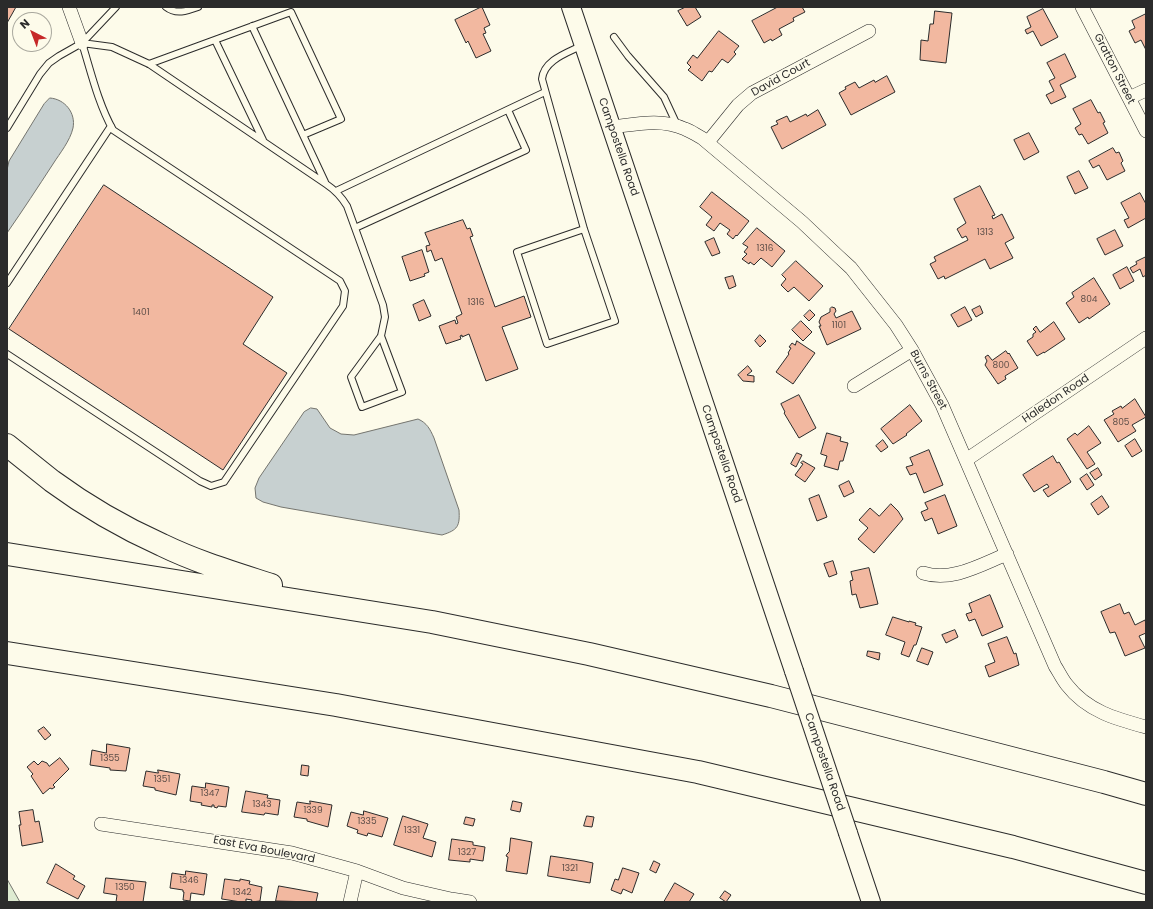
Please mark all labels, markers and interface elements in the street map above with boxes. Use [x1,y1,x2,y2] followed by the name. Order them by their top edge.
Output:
[12,12,52,52] north arrow
[16,15,33,33] text: N
[1091,32,1137,106] street label: Gratton Street
[749,56,813,100] street label: David Court
[595,96,641,198] street label: Campostella Road
[977,228,993,238] house number: 1313
[757,244,773,254] house number: 1316
[1081,295,1097,305] house number: 804
[468,298,484,308] house number: 1316
[132,308,150,318] house number: 1401
[832,321,846,331] house number: 1101
[907,348,949,412] street label: Burns Street
[993,361,1009,371] house number: 800
[1020,372,1092,426] street label: Haledon Road
[698,403,744,505] street label: Campostella Road
[1113,418,1129,428] house number: 805
[801,711,847,813] street label: Campostella Road
[100,754,120,764] house number: 1355
[154,775,170,785] house number: 1351
[201,789,219,799] house number: 1347
[252,800,272,810] house number: 1343
[303,806,323,816] house number: 1339
[357,817,377,827] house number: 1335
[404,826,420,836] house number: 1331
[212,834,316,866] street label: East Eva Boulevard
[458,848,476,858] house number: 1327
[562,864,578,874] house number: 1321
[179,876,199,886] house number: 1346
[115,883,135,893] house number: 1350
[232,888,252,898] house number: 1342

